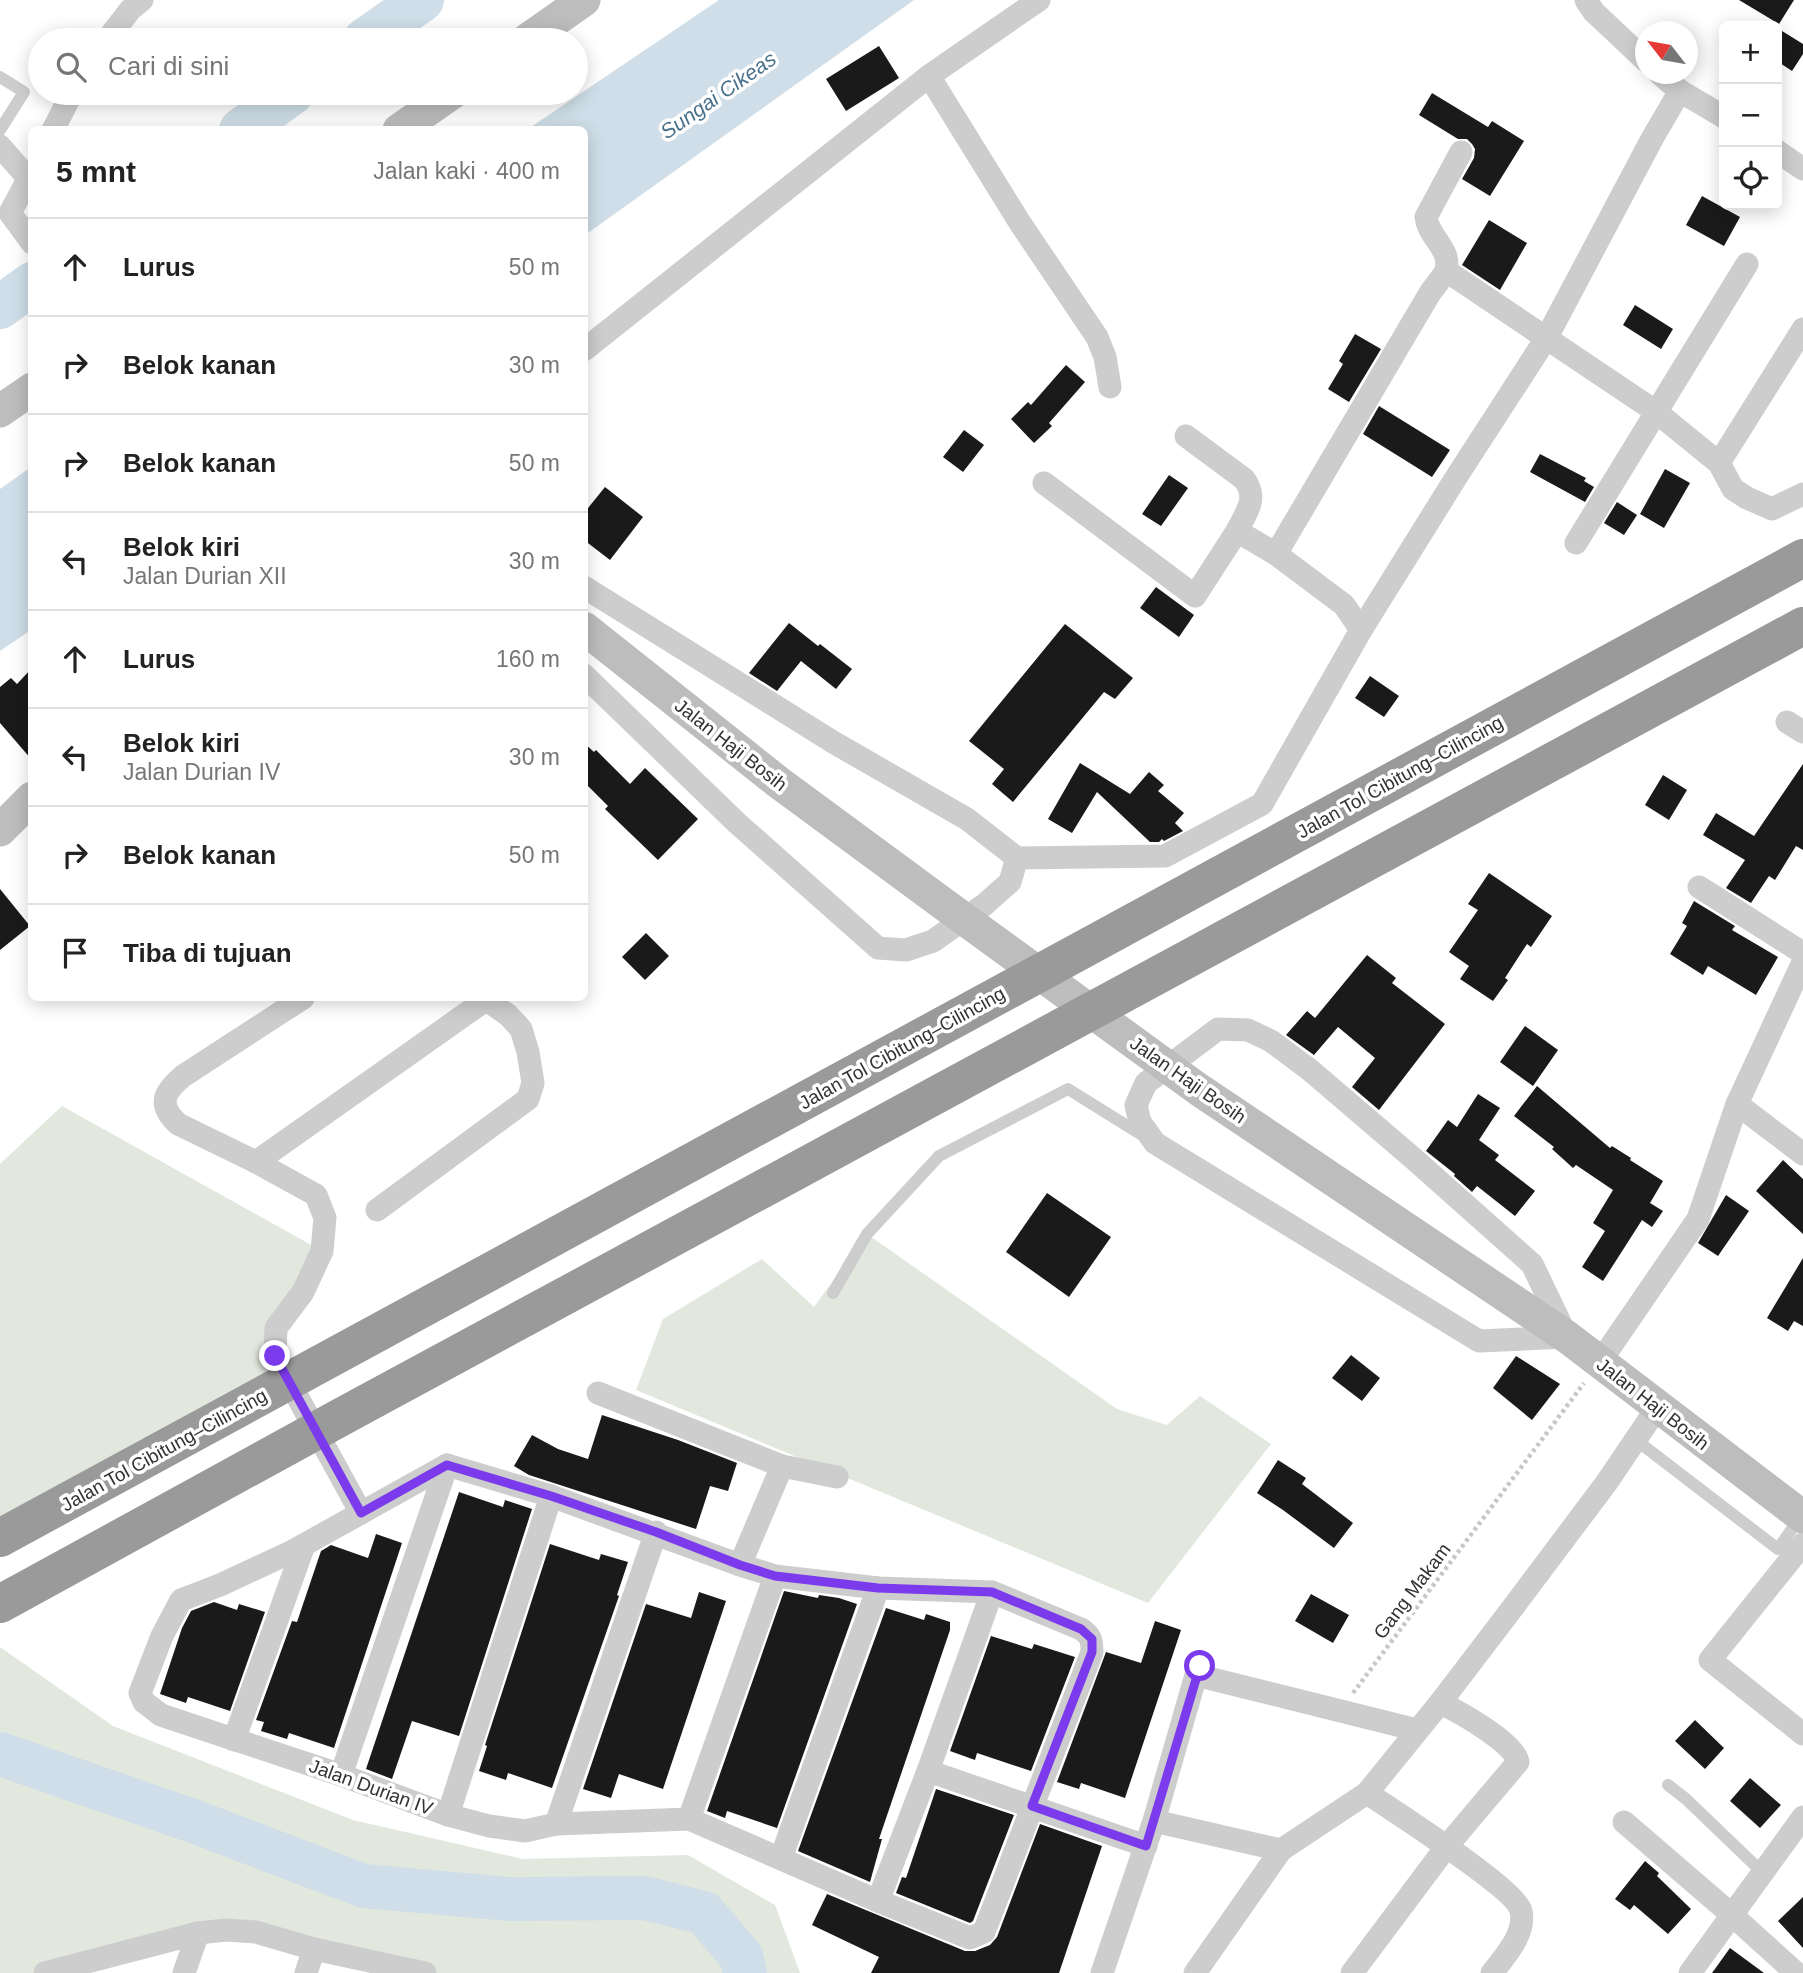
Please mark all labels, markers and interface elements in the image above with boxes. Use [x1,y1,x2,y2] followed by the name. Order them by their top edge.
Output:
[1635,21,1698,84] north arrow
[1719,21,1782,210] map controls
[1719,21,1782,84] button: +
[28,28,588,105] search box
[656,46,780,143] water label: Sungai Cikeas
[52,48,90,86] icon: search
[108,51,229,81] text: Cari di sini
[1719,84,1782,147] button: −
[1719,147,1782,210] button: locate
[56,155,136,188] text: 5 mnt
[373,158,560,184] text: Jalan kaki · 400 m
[56,248,94,286] icon: ahead
[123,252,195,282] text: Lurus
[509,254,560,280] text: 50 m
[56,346,94,384] icon: right
[123,350,276,380] text: Belok kanan
[509,352,560,378] text: 30 m
[56,444,94,482] icon: right
[123,448,276,478] text: Belok kanan
[509,450,560,476] text: 50 m
[123,532,240,562] text: Belok kiri
[56,542,94,580] icon: left
[509,548,560,574] text: 30 m
[123,563,287,589] text: Jalan Durian XII
[56,640,94,678] icon: ahead
[123,644,195,674] text: Lurus
[496,646,560,672] text: 160 m
[671,695,791,795] street label: Jalan Haji Bosih
[1293,712,1507,842] street label: Jalan Tol Cibitung–Cilincing
[123,728,240,758] text: Belok kiri
[56,738,94,776] icon: left
[509,744,560,770] text: 30 m
[123,759,280,785] text: Jalan Durian IV
[56,836,94,874] icon: right
[123,840,276,870] text: Belok kanan
[509,842,560,868] text: 50 m
[56,934,94,972] icon: arrive
[123,938,292,968] text: Tiba di tujuan
[795,983,1009,1113] street label: Jalan Tol Cibitung–Cilincing
[1126,1032,1250,1128] street label: Jalan Haji Bosih
[259,1340,290,1371] route end
[1593,1354,1713,1454] street label: Jalan Haji Bosih
[57,1385,271,1515] street label: Jalan Tol Cibitung–Cilincing
[1369,1539,1455,1643] street label: Gang Makam
[1184,1650,1215,1681] route start
[306,1755,436,1819] street label: Jalan Durian IV

